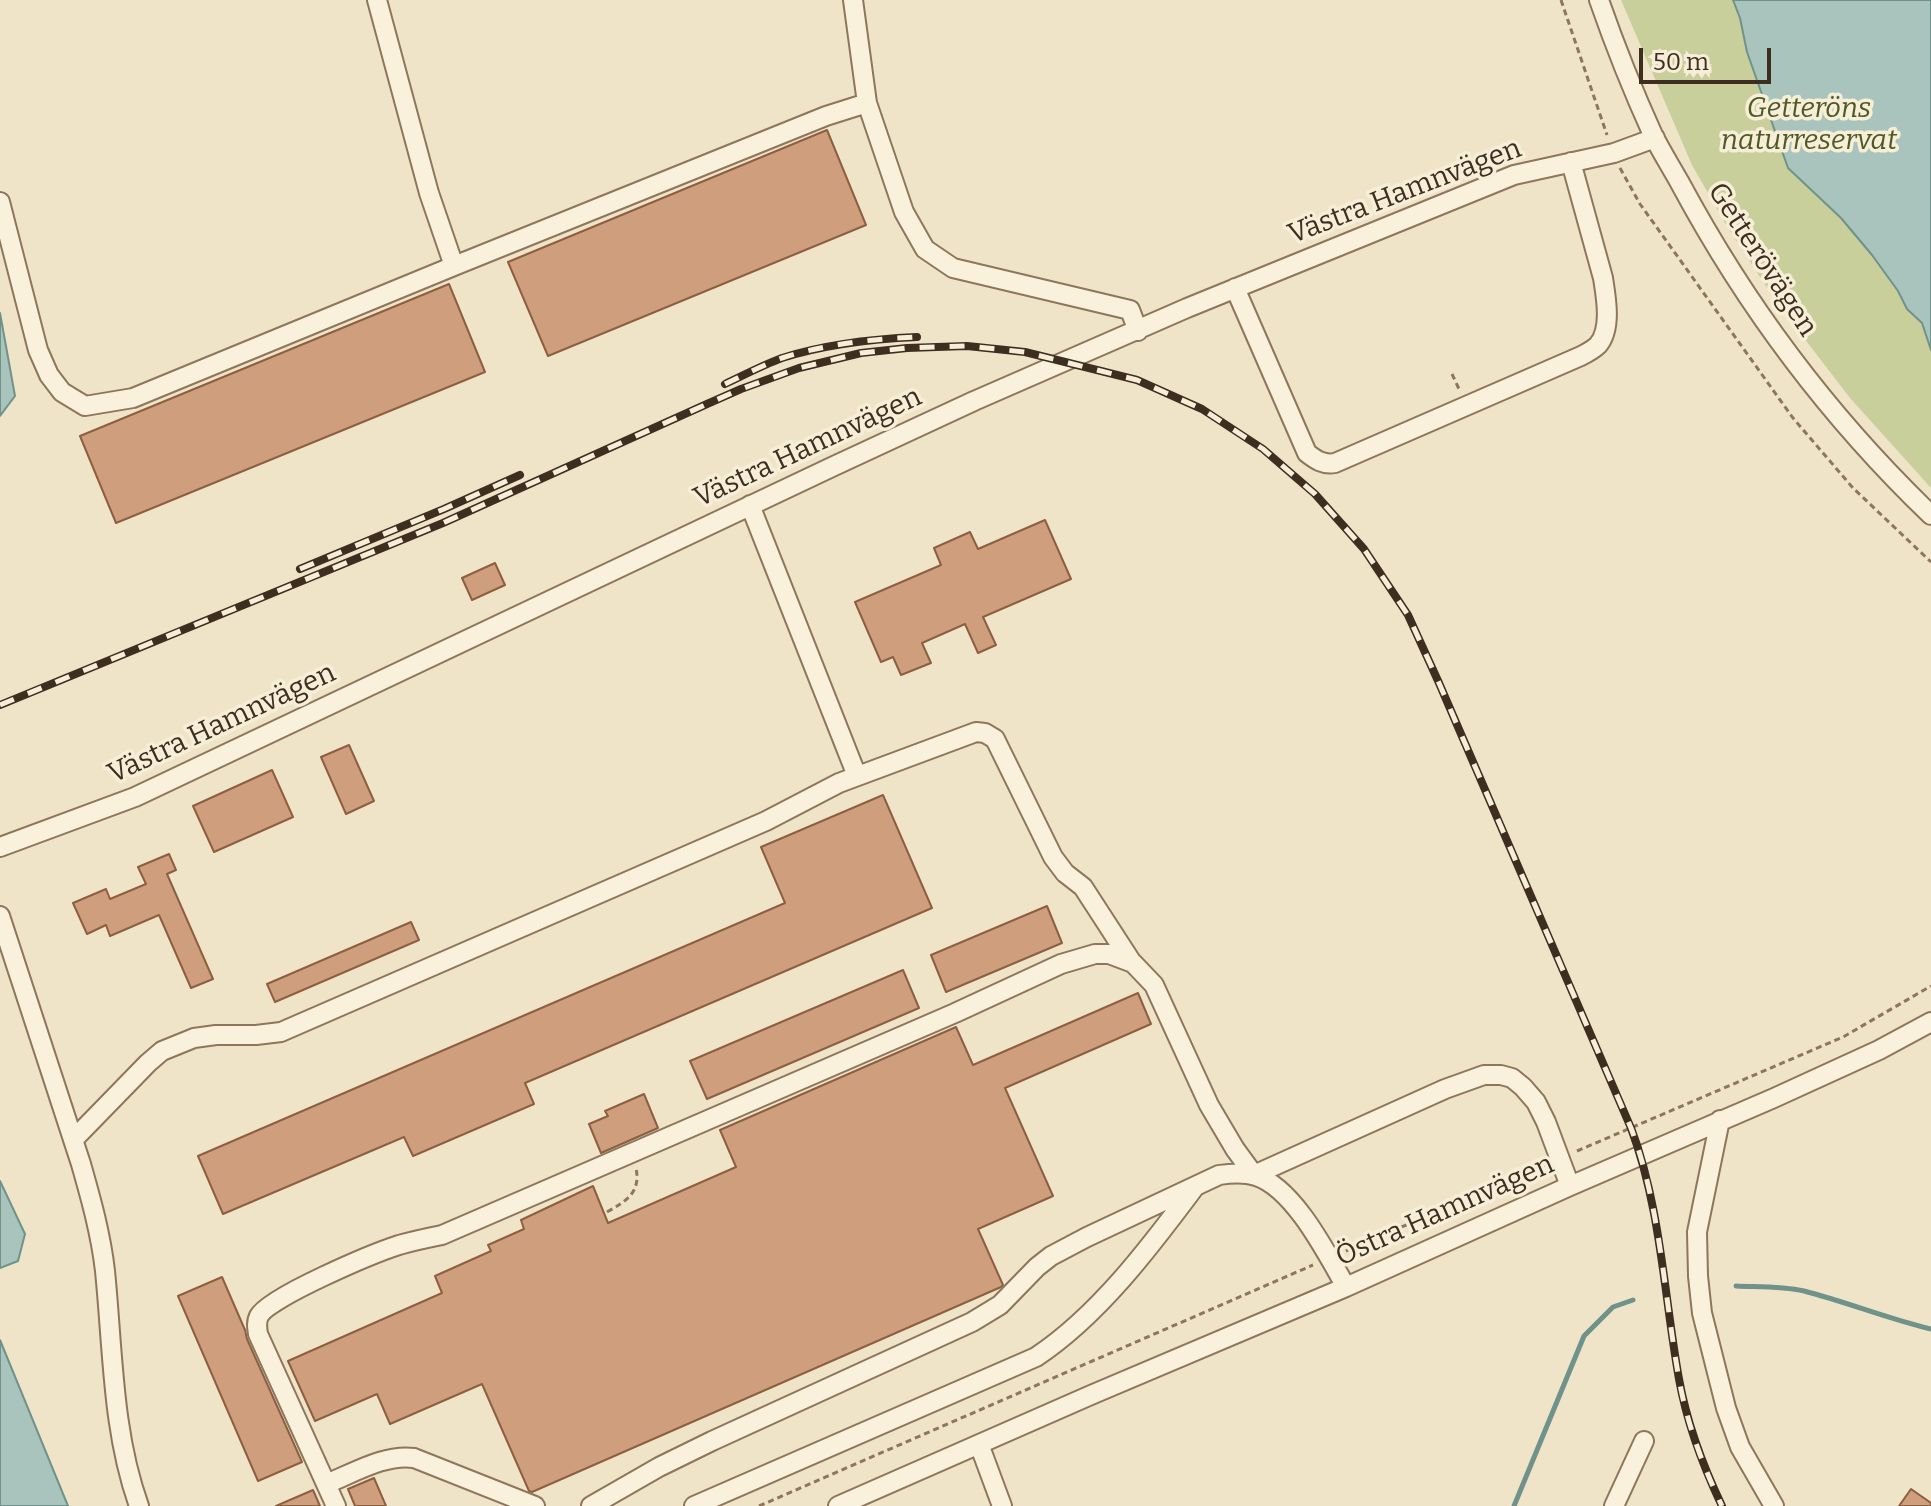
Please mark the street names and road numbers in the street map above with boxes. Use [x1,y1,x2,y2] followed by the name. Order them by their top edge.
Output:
[1284,132,1526,252] street label: Västra Hamnvägen
[1700,177,1824,343] street label: Getterövägen
[689,381,927,515] street label: Västra Hamnvägen
[103,657,341,791] street label: Västra Hamnvägen
[1331,1148,1559,1274] street label: Östra Hamnvägen

